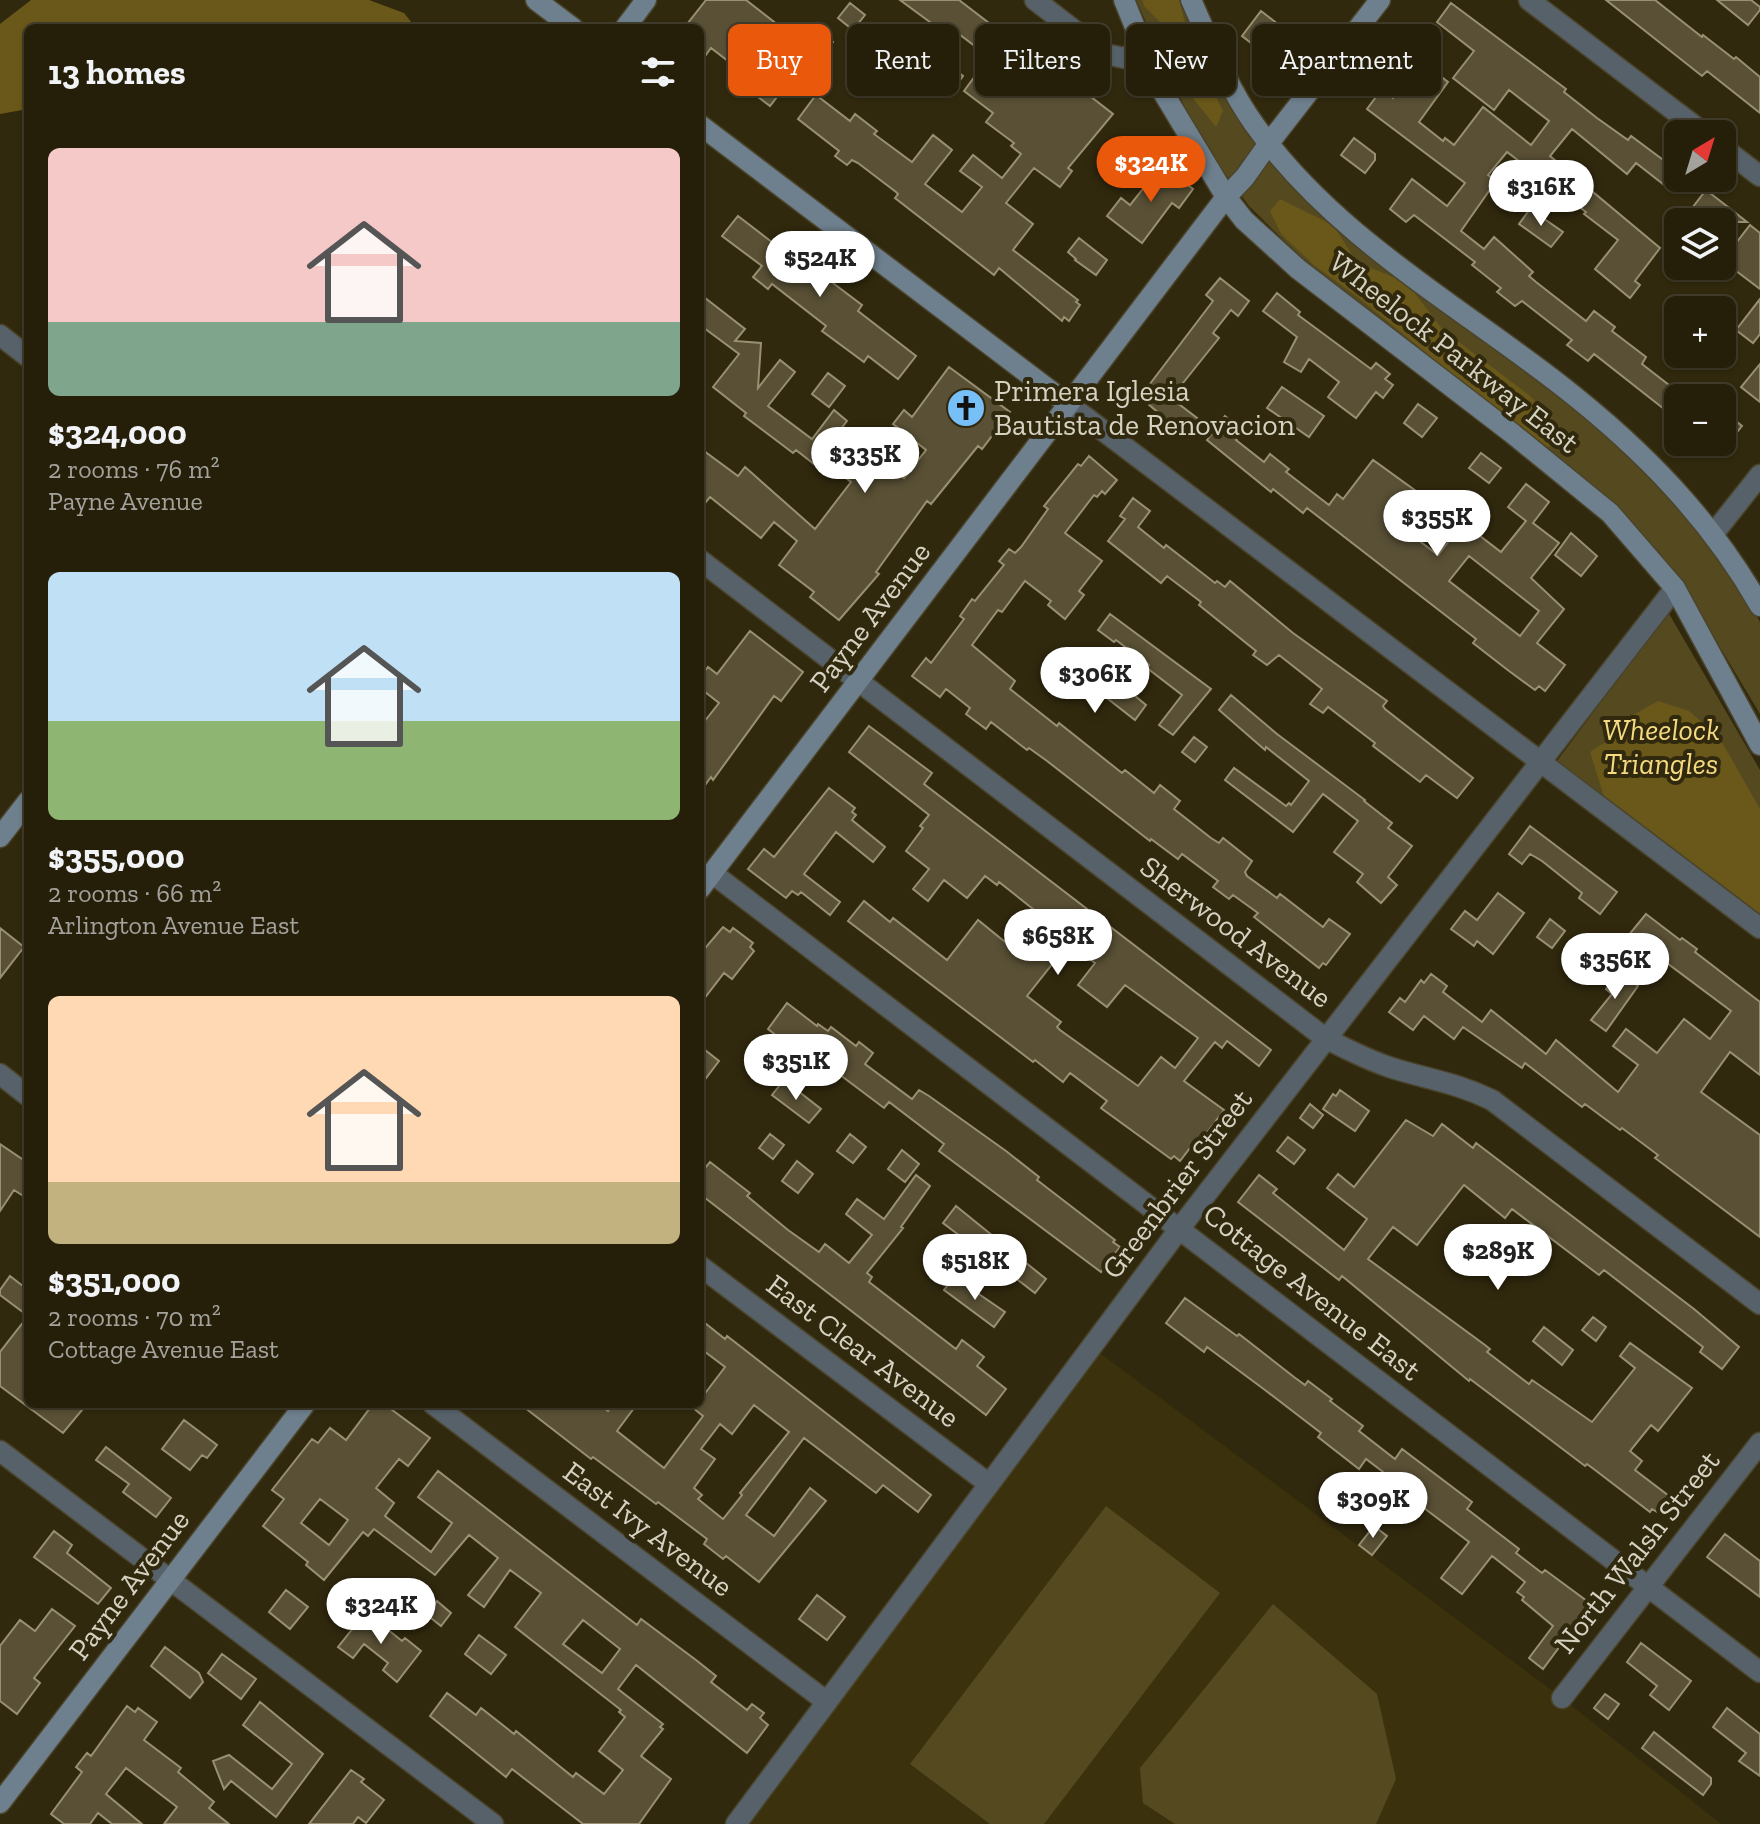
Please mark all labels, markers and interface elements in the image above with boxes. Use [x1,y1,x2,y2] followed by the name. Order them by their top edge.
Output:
[728,24,831,96] chip: Buy
[847,24,959,96] chip: Rent
[975,24,1110,96] chip: Filters
[1126,24,1236,96] chip: New
[1252,24,1441,96] chip: Apartment
[636,50,680,94] icon: filters
[48,52,186,93] text: 13 homes
[1664,120,1736,192] north arrow
[1664,120,1736,456] map controls
[1095,136,1207,204] pin: $324K
[1115,146,1187,178] text: $324K
[1485,160,1597,228] pin: $316K
[1507,170,1575,202] text: $316K
[292,200,436,344] icon: home
[1664,208,1736,280] button: layers
[764,231,876,299] pin: $524K
[784,241,856,273] text: $524K
[1322,243,1586,461] street label: Wheelock Parkway East
[1664,296,1736,368] button: +
[994,373,1295,443] place label: Primera Iglesia Bautista de Renovacion
[1664,384,1736,456] button: −
[945,387,987,429] church icon: Primera Iglesia Bautista de Renovacion
[48,412,187,453] text: $324,000
[809,427,921,495] pin: $335K
[829,437,901,469] text: $335K
[48,453,220,485] text: 2 rooms · 76 m²
[48,485,203,517] text: Payne Avenue
[1381,490,1493,558] pin: $355K
[1401,500,1473,532] text: $355K
[802,535,938,699] street label: Payne Avenue
[292,624,436,768] icon: home
[1039,647,1151,715] pin: $306K
[1058,657,1132,689] text: $306K
[1602,712,1720,782] park label: Wheelock Triangles
[48,836,185,877] text: $355,000
[1133,848,1339,1016] street label: Sherwood Avenue
[48,877,221,909] text: 2 rooms · 66 m²
[48,909,299,941] text: Arlington Avenue East
[1002,909,1114,977] pin: $658K
[1022,919,1094,951] text: $658K
[1559,933,1671,1001] pin: $356K
[1579,943,1651,975] text: $356K
[740,1034,852,1102] pin: $351K
[762,1044,830,1076] text: $351K
[292,1048,436,1192] icon: home
[1094,1082,1260,1286] street label: Greenbrier Street
[1196,1196,1428,1388] street label: Cottage Avenue East
[1442,1224,1554,1292] pin: $289K
[919,1234,1031,1302] pin: $518K
[1462,1234,1534,1266] text: $289K
[941,1244,1009,1276] text: $518K
[48,1260,181,1301] text: $351,000
[759,1267,967,1435] street label: East Clear Avenue
[48,1301,221,1333] text: 2 rooms · 70 m²
[48,1333,279,1365] text: Cottage Avenue East
[1547,1443,1727,1661] street label: North Walsh Street
[556,1454,740,1604] street label: East Ivy Avenue
[1317,1472,1429,1540] pin: $309K
[1336,1482,1410,1514] text: $309K
[61,1503,197,1667] street label: Payne Avenue
[325,1578,437,1646] pin: $324K
[345,1588,417,1620] text: $324K

